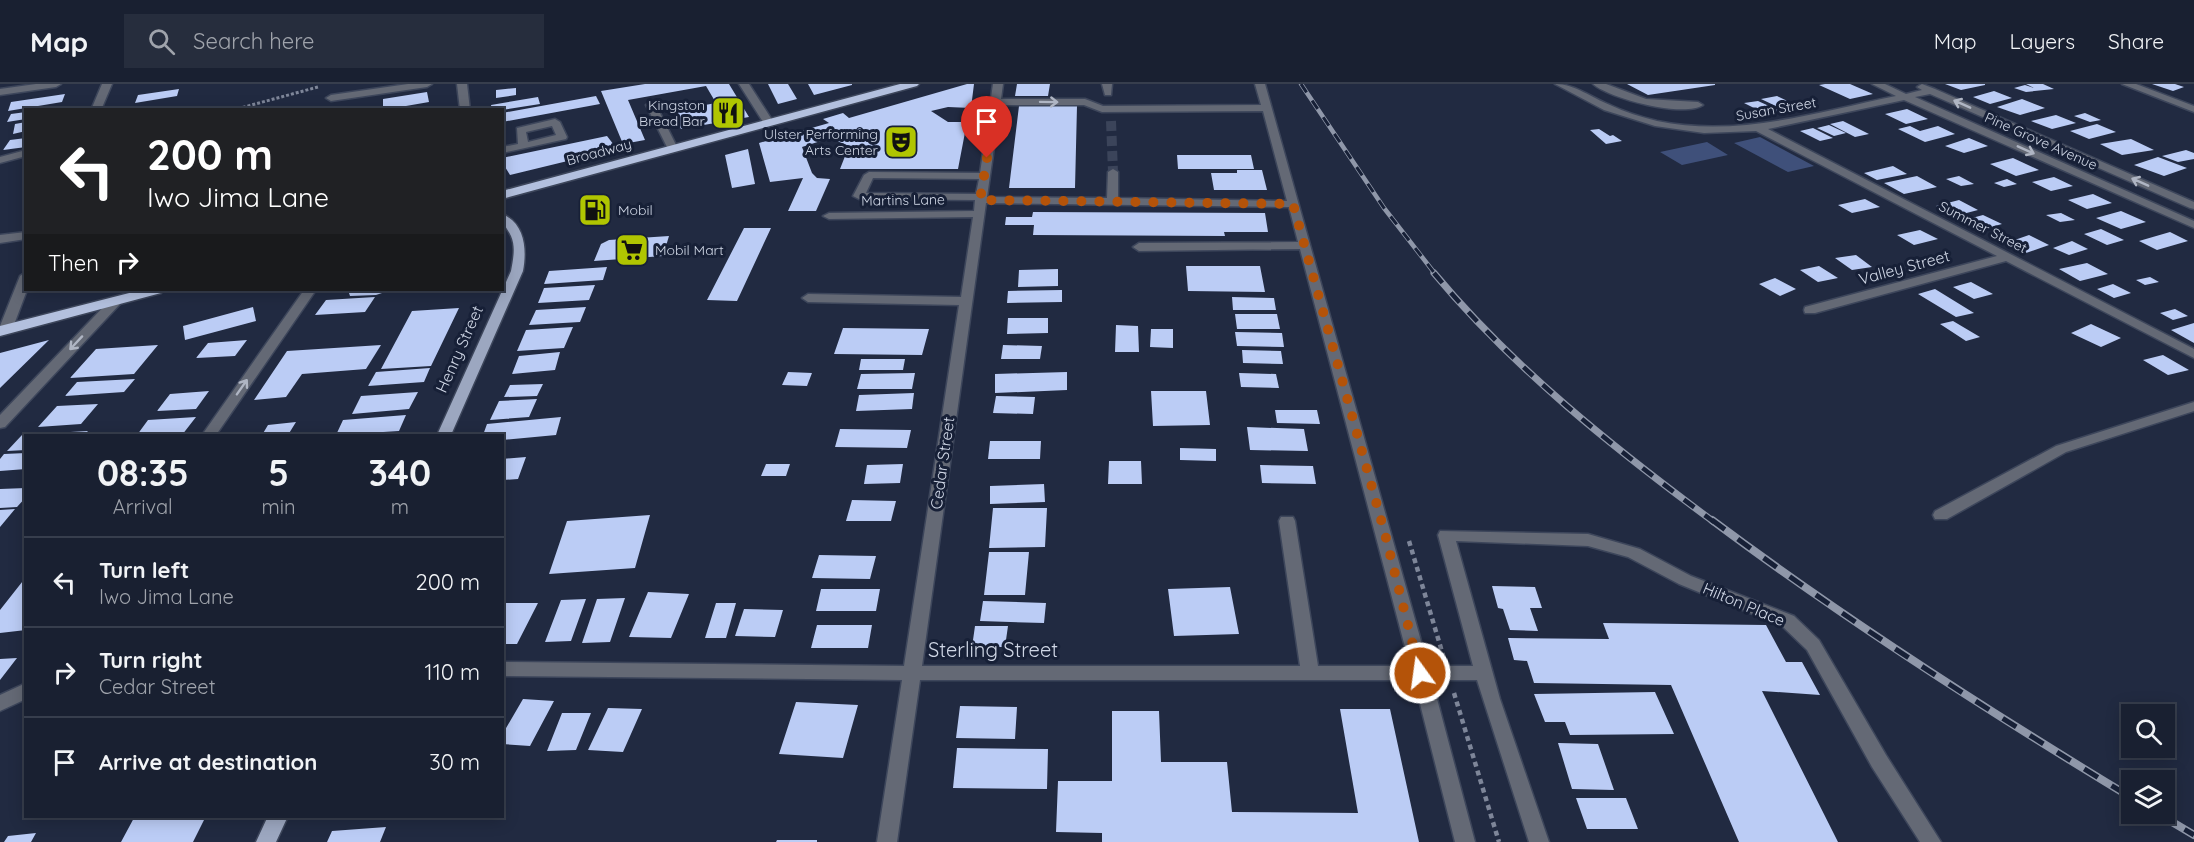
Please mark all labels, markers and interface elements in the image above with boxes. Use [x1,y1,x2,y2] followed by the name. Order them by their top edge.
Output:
[124,14,544,68] search box
[30,24,88,59] text: Map
[145,25,178,58] icon: search
[193,27,315,55] text: Search here
[1934,28,1977,54] text: Map
[2010,28,2075,54] text: Layers
[2108,28,2164,54] text: Share
[1734,93,1818,125] street label: Susan Street
[710,95,746,131] restaurant icon: Kingston Bread Bar
[639,96,706,130] place label: Kingston Bread Bar
[961,96,1012,158] pin
[1039,96,1059,108] one-way arrow
[1953,98,1972,109] one-way arrow
[970,105,1003,138] icon: arrive
[1982,108,2100,174] street label: Pine Grove Avenue
[883,124,919,160] theatre icon: Ulster Performing Arts Center
[764,125,879,159] place label: Ulster Performing Arts Center
[147,128,273,181] text: 200 m
[48,132,126,210] icon: left
[564,135,634,169] street label: Broadway
[2017,146,2035,157] one-way arrow
[2132,176,2150,188] one-way arrow
[147,180,329,214] text: Iwo Jima Lane
[861,190,945,210] street label: Martins Lane
[577,192,613,228] fuel station icon: Mobil
[1936,197,2030,257] street label: Summer Street
[618,201,653,219] place label: Mobil
[614,232,650,268] supermarket icon: Mobil Mart
[655,241,724,259] place label: Mobil Mart
[1856,245,1952,289] street label: Valley Street
[111,246,144,279] icon: right
[48,249,99,277] text: Then
[431,302,487,396] street label: Henry Street
[69,335,83,350] one-way arrow
[236,379,248,396] one-way arrow
[926,415,958,511] street label: Cedar Street
[97,450,189,495] text: 08:35
[268,450,289,495] text: 5
[369,450,431,495] text: 340
[113,494,173,519] text: Arrival
[262,494,296,519] text: min
[391,494,409,519] text: m
[99,556,189,584] text: Turn left
[48,566,81,599] icon: left
[416,568,480,596] text: 200 m
[1700,578,1788,630] street label: Hilton Place
[99,584,234,609] text: Iwo Jima Lane
[928,637,1058,662] street label: Sterling Street
[1388,641,1452,705] position arrow
[99,646,203,674] text: Turn right
[48,656,81,689] icon: right
[425,658,480,686] text: 110 m
[99,674,215,699] text: Cedar Street
[2121,704,2175,824] map controls
[2121,704,2175,758] button: search
[48,746,81,779] icon: arrive
[99,748,317,776] text: Arrive at destination
[429,748,480,776] text: 30 m
[2121,770,2175,824] button: layers

